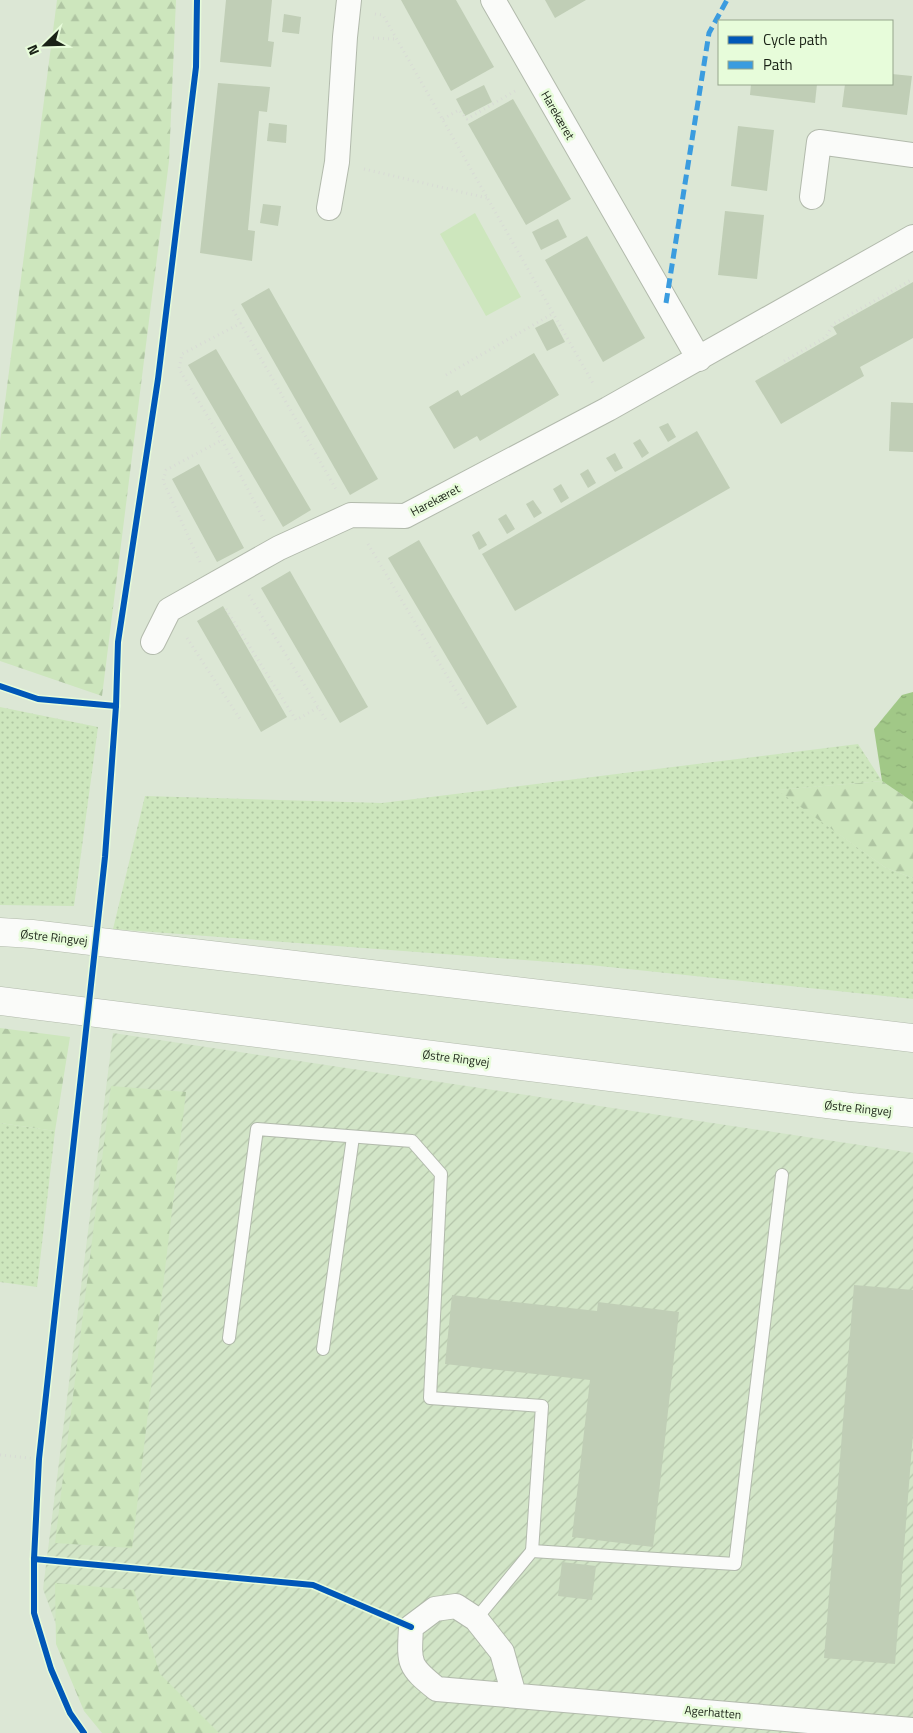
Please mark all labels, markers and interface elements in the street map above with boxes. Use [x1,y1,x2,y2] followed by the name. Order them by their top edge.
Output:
[20,20,70,70] north arrow
[718,20,893,85] legend
[763,28,828,51] text: Cycle path
[21,42,44,59] text: N
[763,53,793,76] text: Path
[536,87,580,144] street label: Harekæret
[407,479,464,521] street label: Harekæret
[19,924,89,950] street label: Østre Ringvej
[421,1044,491,1072] street label: Østre Ringvej
[823,1095,893,1121] street label: Østre Ringvej
[684,1700,742,1724] street label: Agerhatten

